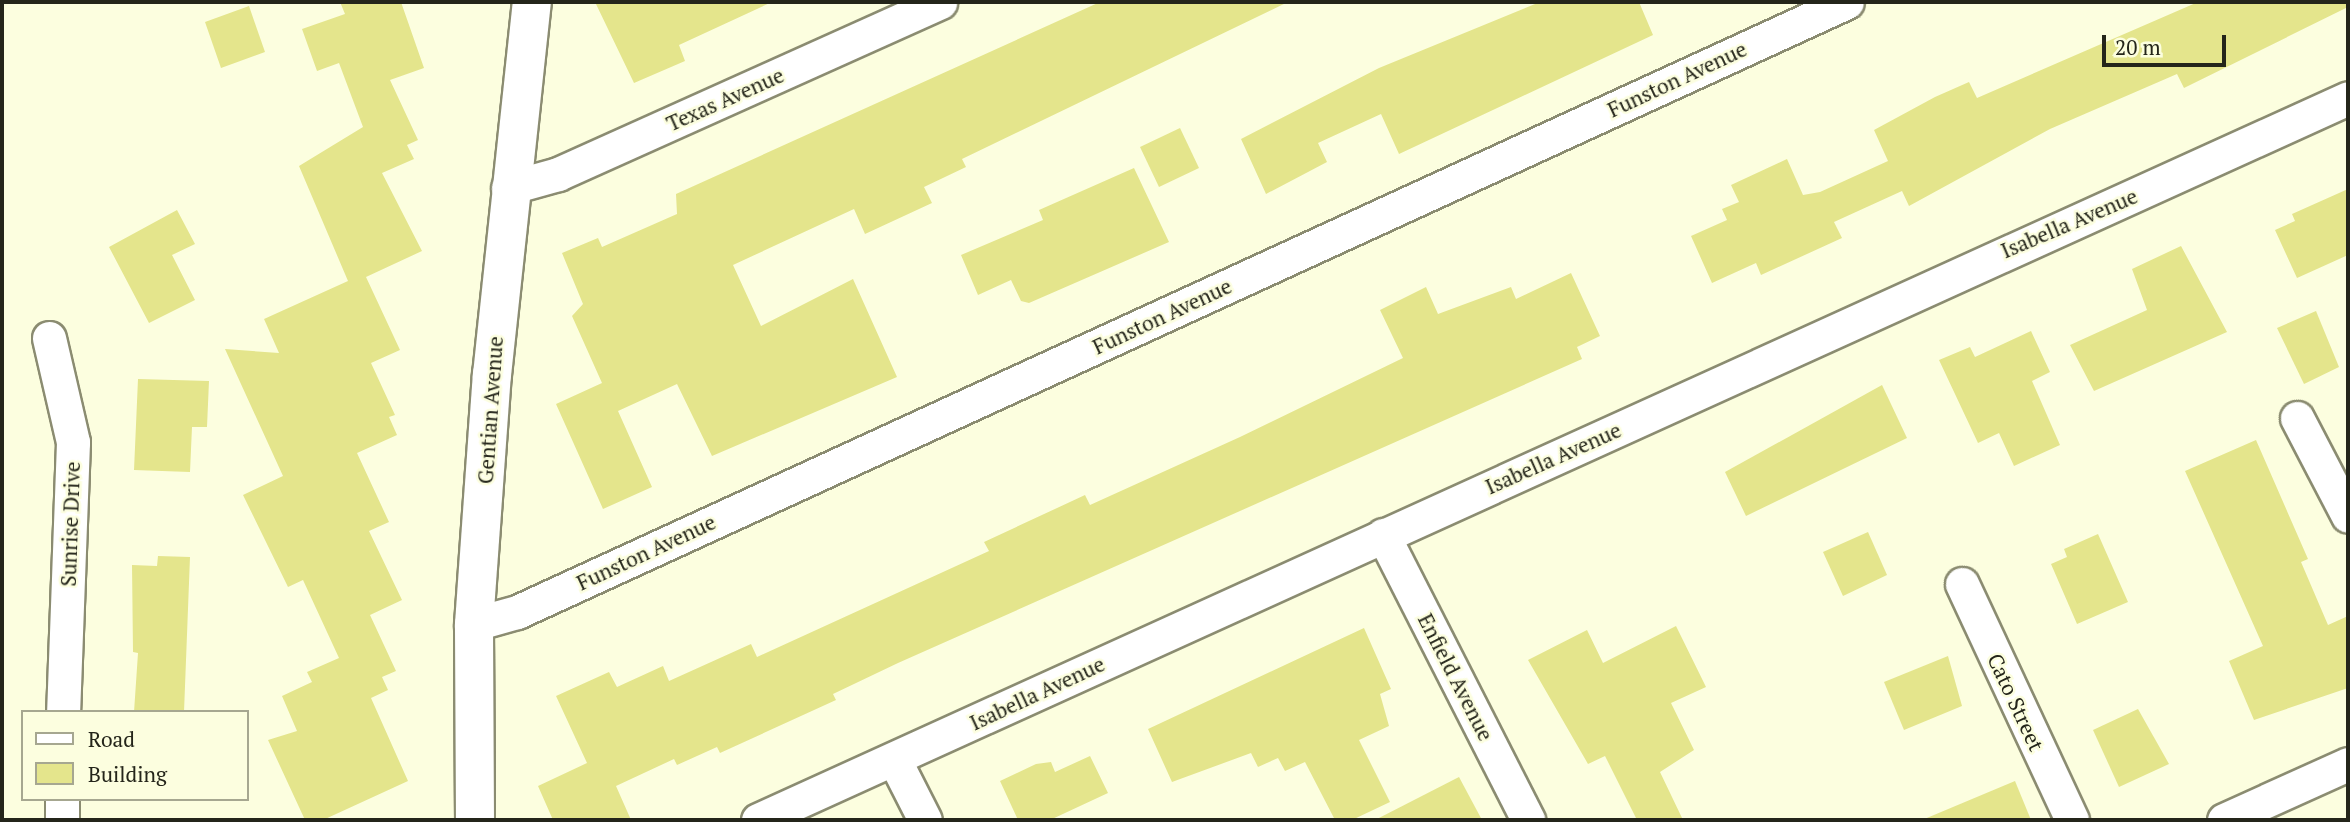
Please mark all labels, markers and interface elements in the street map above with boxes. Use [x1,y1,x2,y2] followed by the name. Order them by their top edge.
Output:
[2105,21,2229,65] scale bar
[2115,33,2161,61] text: 20 m
[1603,36,1751,122] street label: Funston Avenue
[662,62,788,136] street label: Texas Avenue
[1997,183,2141,263] street label: Isabella Avenue
[1088,273,1236,359] street label: Funston Avenue
[472,335,508,485] street label: Gentian Avenue
[1481,417,1625,499] street label: Isabella Avenue
[55,461,85,587] street label: Sunrise Drive
[572,509,720,595] street label: Funston Avenue
[1413,609,1499,745] street label: Enfield Avenue
[1982,649,2050,755] street label: Cato Street
[965,651,1109,735] street label: Isabella Avenue
[21,710,248,801] legend
[88,725,135,753] text: Road
[88,760,167,788] text: Building

